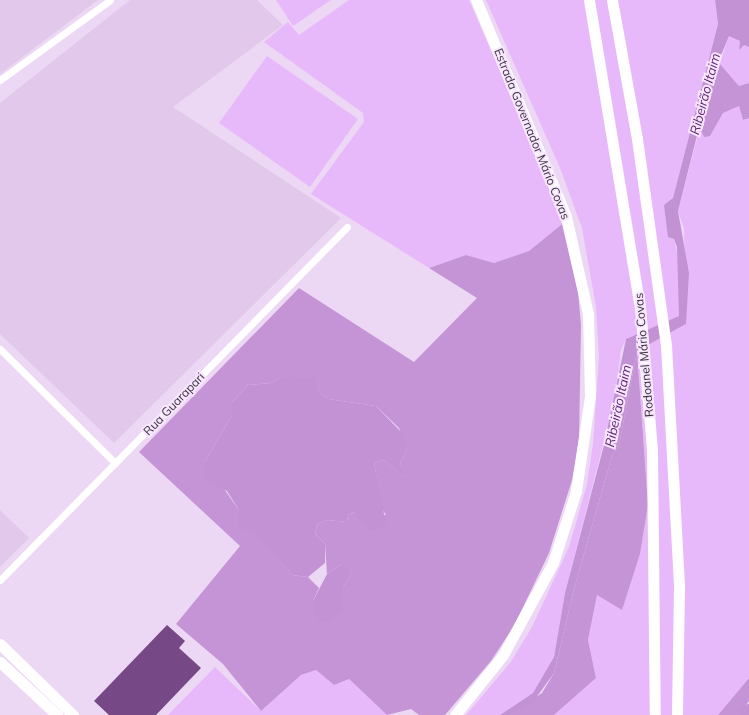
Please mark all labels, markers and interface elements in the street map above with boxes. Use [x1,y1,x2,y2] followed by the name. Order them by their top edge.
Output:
[491,46,573,222] street label: Estrada Governador Mário Covas
[687,52,723,136] water label: Ribeirão Itaim
[631,292,657,418] street label: Rodoanel Mário Covas
[602,363,634,449] water label: Ribeirão Itaim
[140,370,208,438] street label: Rua Guarapari

